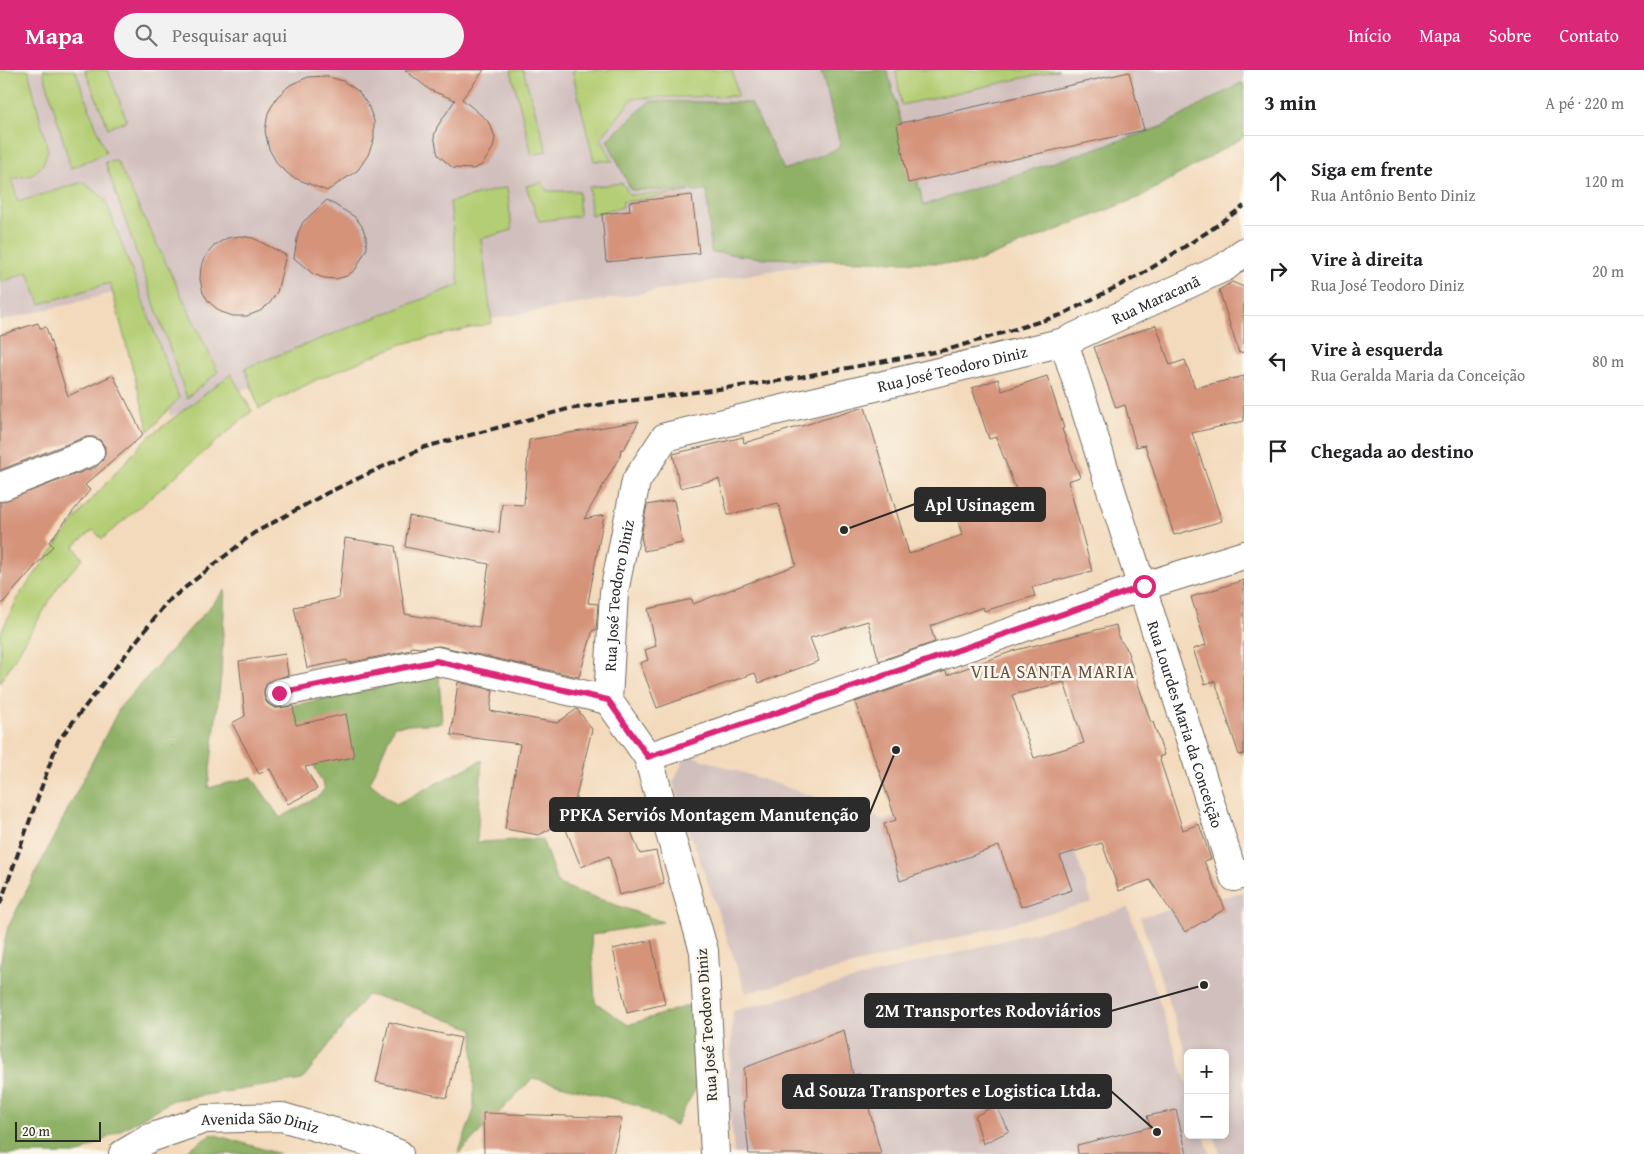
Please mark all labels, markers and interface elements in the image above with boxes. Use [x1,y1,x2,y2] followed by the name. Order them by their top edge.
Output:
[114,13,464,58] search box
[25,18,84,53] text: Mapa
[132,21,160,49] icon: search
[172,21,287,49] text: Pesquisar aqui
[1348,22,1391,49] text: Início
[1419,22,1461,49] text: Mapa
[1489,22,1532,49] text: Sobre
[1560,22,1619,49] text: Contato
[1264,87,1316,118] text: 3 min
[1545,91,1624,115] text: A pé · 220 m
[1311,155,1433,183] text: Siga em frente
[1264,167,1292,195] icon: ahead
[1584,169,1624,193] text: 120 m
[1311,183,1475,207] text: Rua Antônio Bento Diniz
[1311,245,1423,273] text: Vire à direita
[1264,257,1292,285] icon: right
[1592,259,1624,283] text: 20 m
[1107,268,1204,330] street label: Rua Maracanã
[1311,273,1464,297] text: Rua José Teodoro Diniz
[1311,335,1443,363] text: Vire à esquerda
[875,339,1029,398] street label: Rua José Teodoro Diniz
[1264,347,1292,375] icon: left
[1592,349,1624,373] text: 80 m
[1311,363,1525,387] text: Rua Geralda Maria da Conceição
[1264,437,1292,465] icon: arrive
[1311,437,1474,465] text: Chegada ao destino
[915,488,1045,521] callout: Apl Usinagem
[925,491,1036,518] text: Apl Usinagem
[598,518,640,672] street label: Rua José Teodoro Diniz
[1133,575,1156,598] route start
[1141,617,1230,831] street label: Rua Lourdes Maria da Conceição
[971,658,1135,685] district label: VILA SANTA MARIA
[268,682,291,705] route end
[550,798,869,831] callout: PPKA Serviós Montagem Manutenção
[560,801,859,828] text: PPKA Serviós Montagem Manutenção
[689,948,723,1102] street label: Rua José Teodoro Diniz
[865,994,1111,1027] callout: 2M Transportes Rodoviários
[875,997,1101,1024] text: 2M Transportes Rodoviários
[1184,1049,1229,1139] map controls
[1184,1049,1229,1094] button: +
[783,1075,1111,1108] callout: Ad Souza Transportes e Logistica Ltda.
[793,1077,1101,1104] text: Ad Souza Transportes e Logistica Ltda.
[1184,1094,1229,1139] button: −
[201,1105,322,1139] street label: Avenida São Diniz
[15,1119,101,1142] scale bar
[22,1121,50,1141] text: 20 m

